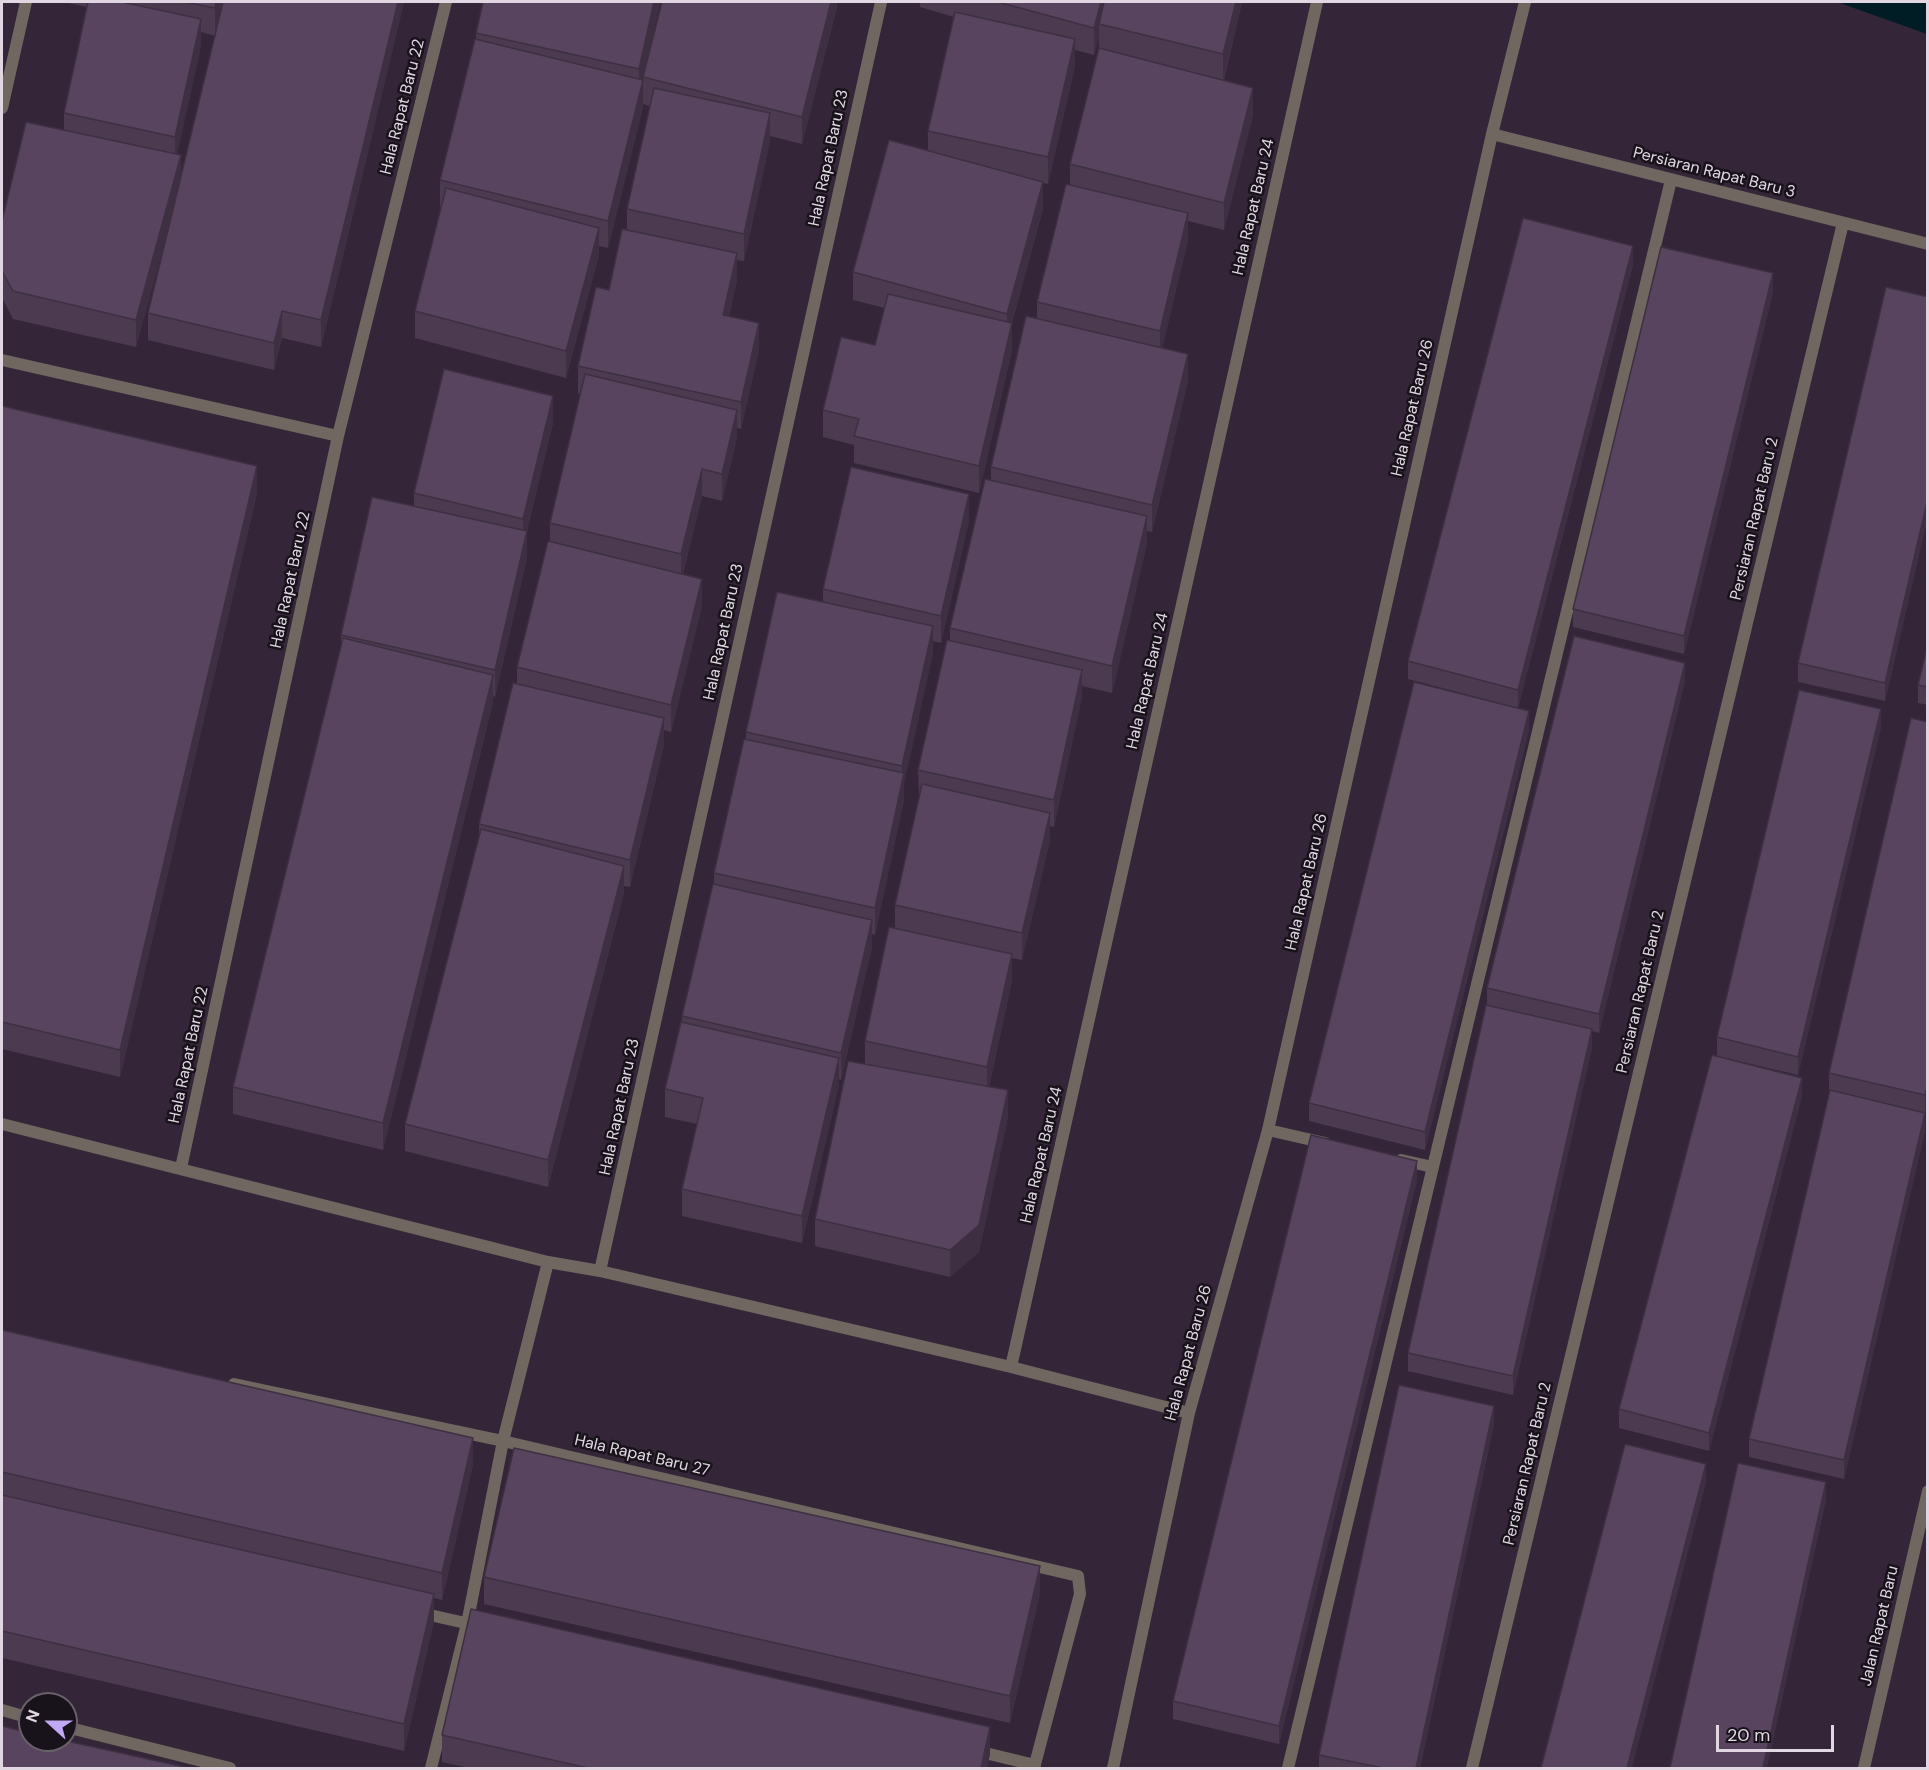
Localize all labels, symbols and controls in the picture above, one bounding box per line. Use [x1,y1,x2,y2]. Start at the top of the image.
street label: Hala Rapat Baru 22 [377,37,429,177]
street label: Hala Rapat Baru 23 [805,88,853,228]
street label: Hala Rapat Baru 24 [1229,137,1279,277]
street label: Persiaran Rapat Baru 3 [1631,144,1797,202]
street label: Hala Rapat Baru 26 [1388,338,1438,478]
street label: Persiaran Rapat Baru 2 [1727,436,1783,602]
street label: Hala Rapat Baru 22 [267,510,315,650]
street label: Hala Rapat Baru 23 [700,562,748,702]
street label: Hala Rapat Baru 24 [1123,611,1173,751]
street label: Hala Rapat Baru 26 [1282,812,1332,952]
street label: Persiaran Rapat Baru 2 [1613,909,1669,1075]
street label: Hala Rapat Baru 22 [165,985,213,1125]
street label: Hala Rapat Baru 23 [596,1037,644,1177]
street label: Hala Rapat Baru 24 [1017,1085,1067,1225]
street label: Hala Rapat Baru 26 [1162,1283,1216,1423]
street label: Persiaran Rapat Baru 2 [1500,1381,1556,1547]
street label: Hala Rapat Baru 27 [572,1431,712,1481]
street label: Jalan Rapat Baru [1857,1564,1903,1688]
north arrow [18,1692,78,1752]
text: N [21,1707,44,1725]
scale bar [1719,1713,1838,1751]
text: 20 m [1727,1723,1770,1747]

